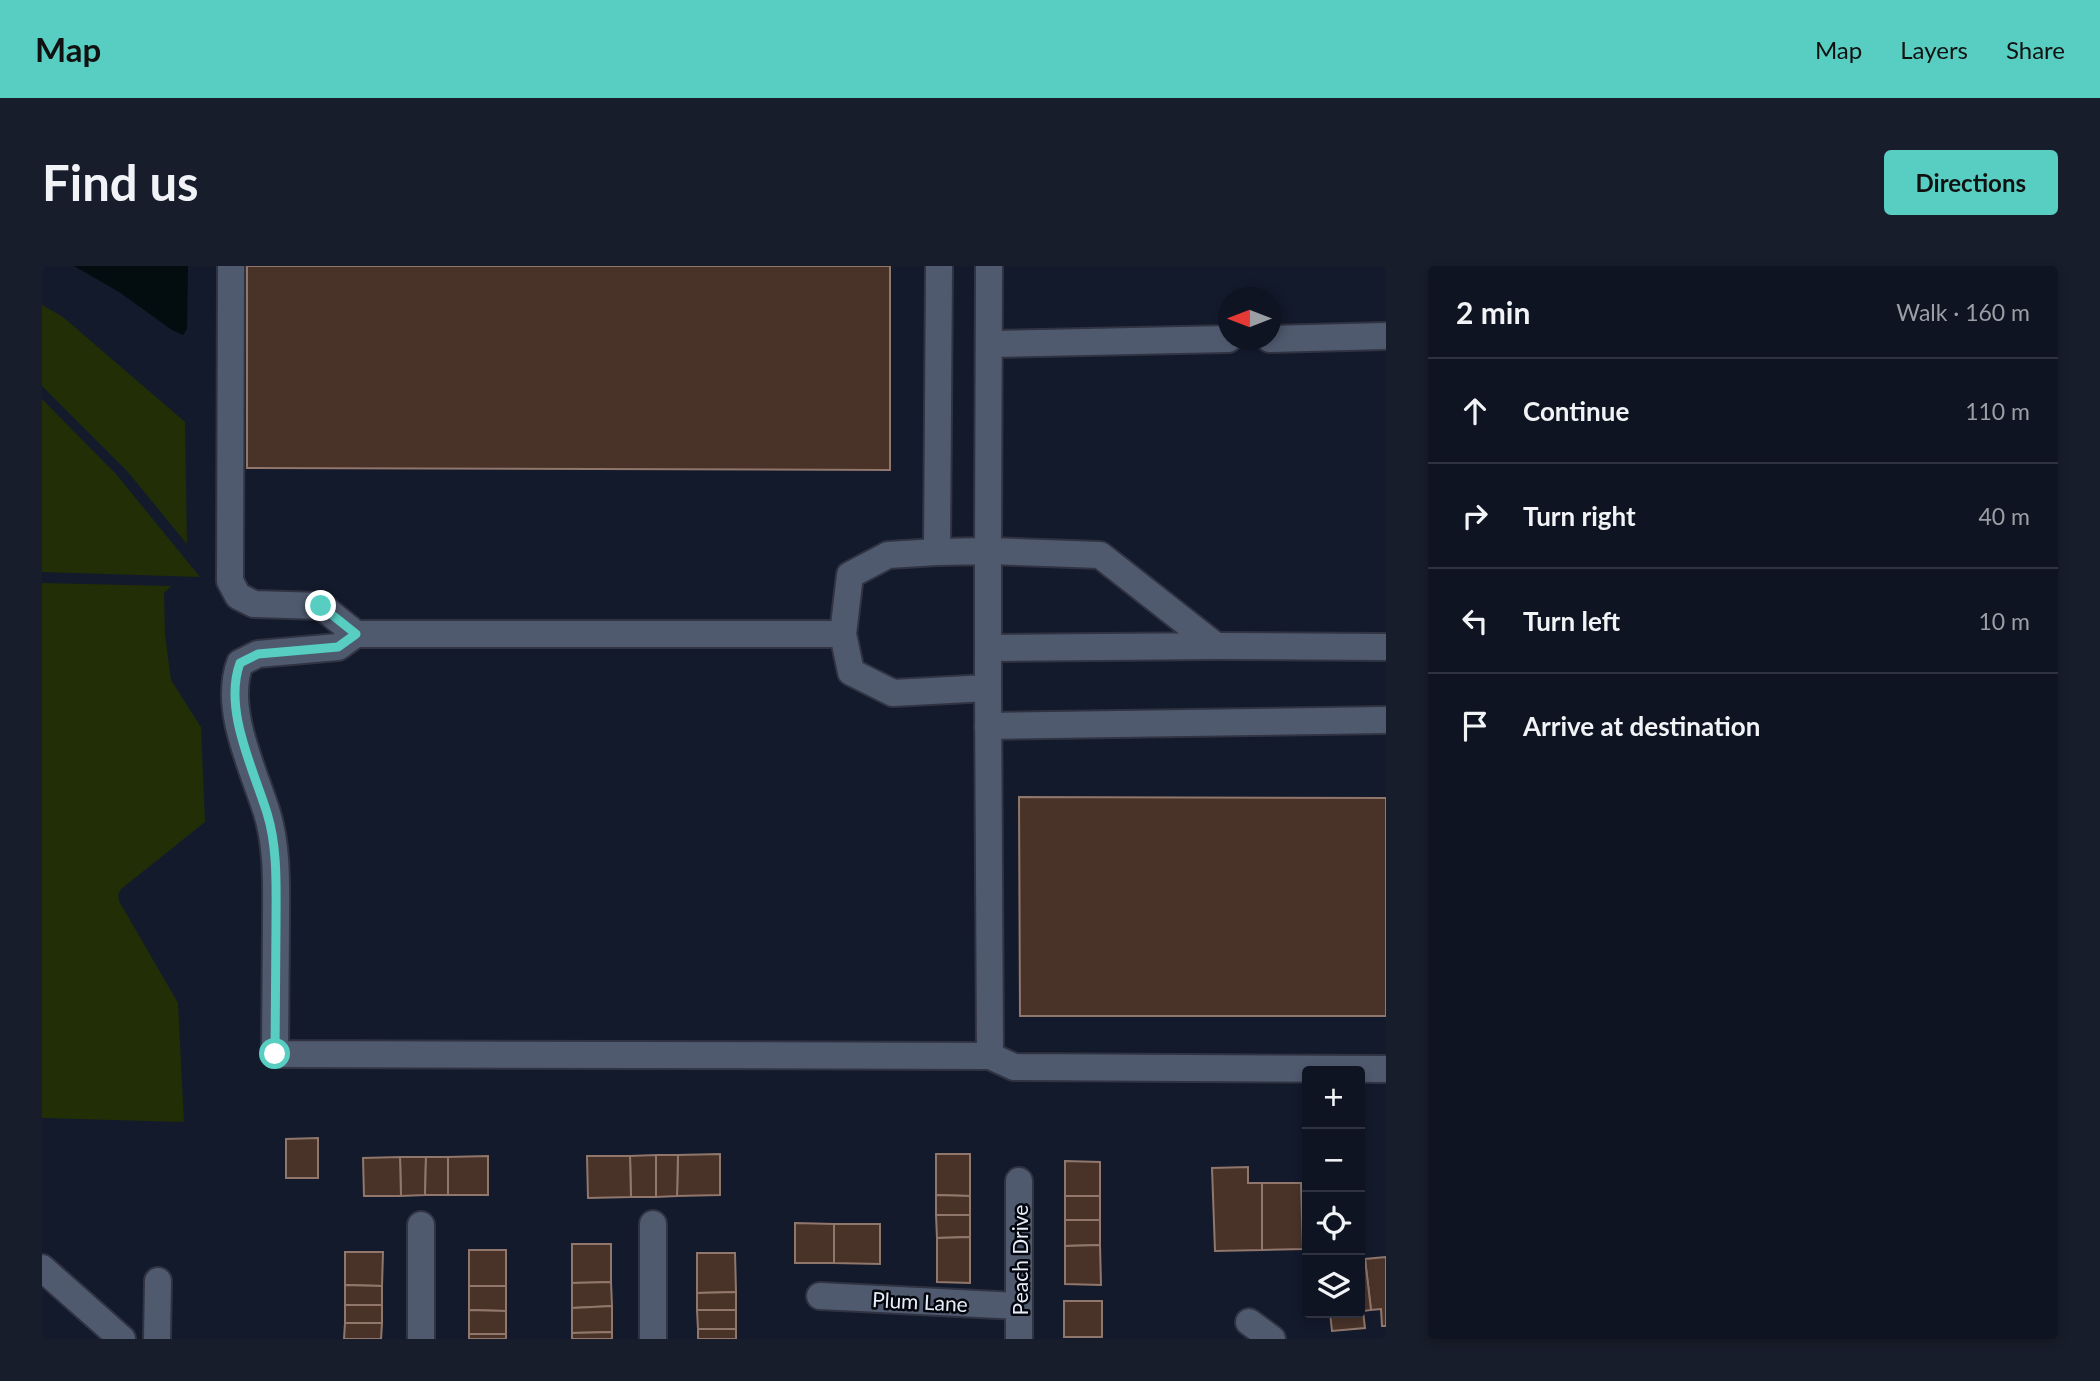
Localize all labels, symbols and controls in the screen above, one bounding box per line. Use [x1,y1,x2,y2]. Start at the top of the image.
text: Map [35,29,101,69]
text: Map [1815,35,1862,64]
text: Layers [1900,35,1968,64]
text: Share [2006,35,2065,64]
button: Directions [1884,150,2058,215]
text: Find us [42,153,199,211]
north arrow [1218,287,1281,350]
text: 2 min [1456,294,1530,330]
text: Walk · 160 m [1896,298,2030,326]
icon: ahead [1456,392,1494,430]
text: Continue [1523,395,1629,427]
text: 110 m [1965,397,2030,425]
icon: right [1456,497,1494,535]
text: Turn right [1523,500,1636,532]
text: 40 m [1979,502,2030,530]
route end [305,590,336,621]
icon: left [1456,602,1494,640]
text: Turn left [1523,605,1620,637]
text: 10 m [1979,607,2030,635]
icon: arrive [1456,707,1494,745]
text: Arrive at destination [1523,710,1760,742]
route start [259,1038,290,1069]
map controls [1302,1066,1365,1318]
button: + [1302,1066,1365,1129]
button: − [1302,1129,1365,1192]
button: locate [1302,1192,1365,1255]
street label: Peach Drive [1007,1205,1032,1315]
button: layers [1302,1255,1365,1318]
street label: Plum Lane [871,1286,969,1316]

